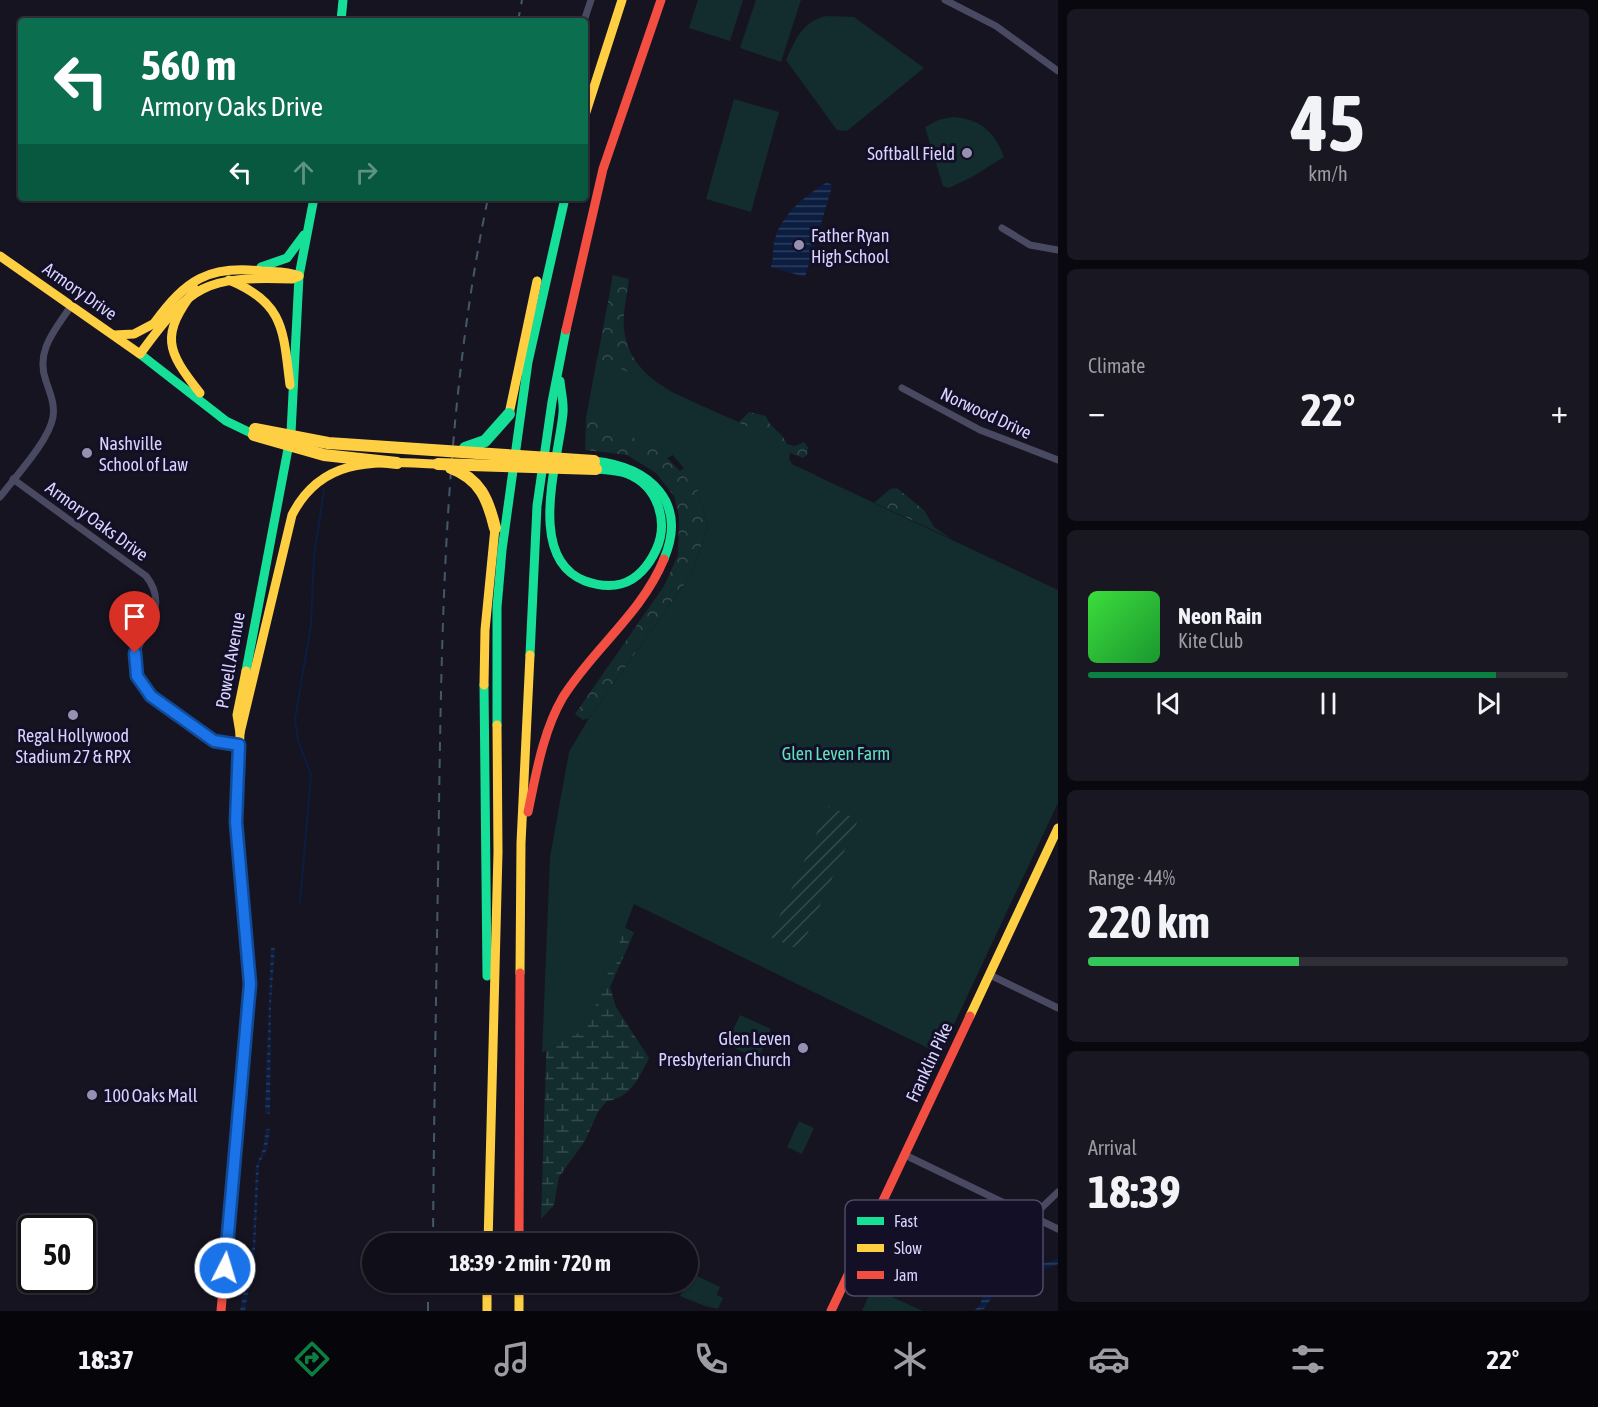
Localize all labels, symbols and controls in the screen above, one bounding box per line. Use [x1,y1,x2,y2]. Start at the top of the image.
text: 560 m [141,41,236,89]
icon: left [42,42,120,120]
text: 45 [1291,78,1365,168]
text: Armory Oaks Drive [141,91,323,122]
place label: Softball Field [867,143,955,164]
marker: Softball Field [960,146,974,160]
icon: left [224,156,257,189]
icon: ahead [287,156,320,189]
icon: right [350,156,383,189]
text: km/h [1308,162,1348,185]
place label: Father Ryan High School [811,225,889,267]
marker: Father Ryan High School [792,238,806,252]
street label: Armory Drive [39,258,121,324]
text: Climate [1088,354,1145,377]
street label: Norwood Drive [937,383,1035,443]
text: 22° [1301,384,1355,436]
text: − [1088,392,1105,430]
text: + [1551,392,1568,430]
place label: Nashville School of Law [99,433,188,475]
marker: Nashville School of Law [80,446,94,460]
street label: Armory Oaks Drive [42,477,152,565]
pin [109,591,160,653]
icon: arrive [118,600,151,633]
text: Neon Rain [1178,603,1262,629]
street label: Powell Avenue [211,610,249,710]
text: Kite Club [1178,629,1243,652]
icon: previous [1152,687,1185,720]
icon: pause [1312,687,1345,720]
icon: next [1472,687,1505,720]
marker: Regal Hollywood Stadium 27 & RPX [66,708,80,722]
place label: Regal Hollywood Stadium 27 & RPX [15,725,131,767]
park label: Glen Leven Farm [782,743,890,764]
text: Range · 44% [1088,866,1175,889]
text: 220 km [1088,896,1210,948]
street label: Franklin Pike [901,1019,957,1105]
place label: Glen Leven Presbyterian Church [658,1028,791,1070]
marker: Glen Leven Presbyterian Church [796,1041,810,1055]
place label: 100 Oaks Mall [104,1085,198,1106]
marker: 100 Oaks Mall [85,1088,99,1102]
text: Arrival [1088,1136,1137,1159]
text: 18:39 [1088,1166,1181,1218]
legend [845,1200,1043,1296]
text: Fast [894,1212,918,1230]
speed limit sign: 50 [18,1215,96,1293]
position arrow [193,1236,257,1300]
text: Slow [894,1239,922,1257]
text: 18:39 · 2 min · 720 m [449,1250,611,1276]
text: Jam [894,1266,918,1284]
icon: directions [291,1338,333,1380]
icon: music [491,1338,533,1380]
icon: phone [690,1338,732,1380]
icon: climate [889,1338,931,1380]
icon: car [1088,1338,1130,1380]
icon: filters [1287,1338,1329,1380]
text: 18:37 [79,1344,134,1375]
text: 22° [1486,1344,1519,1375]

